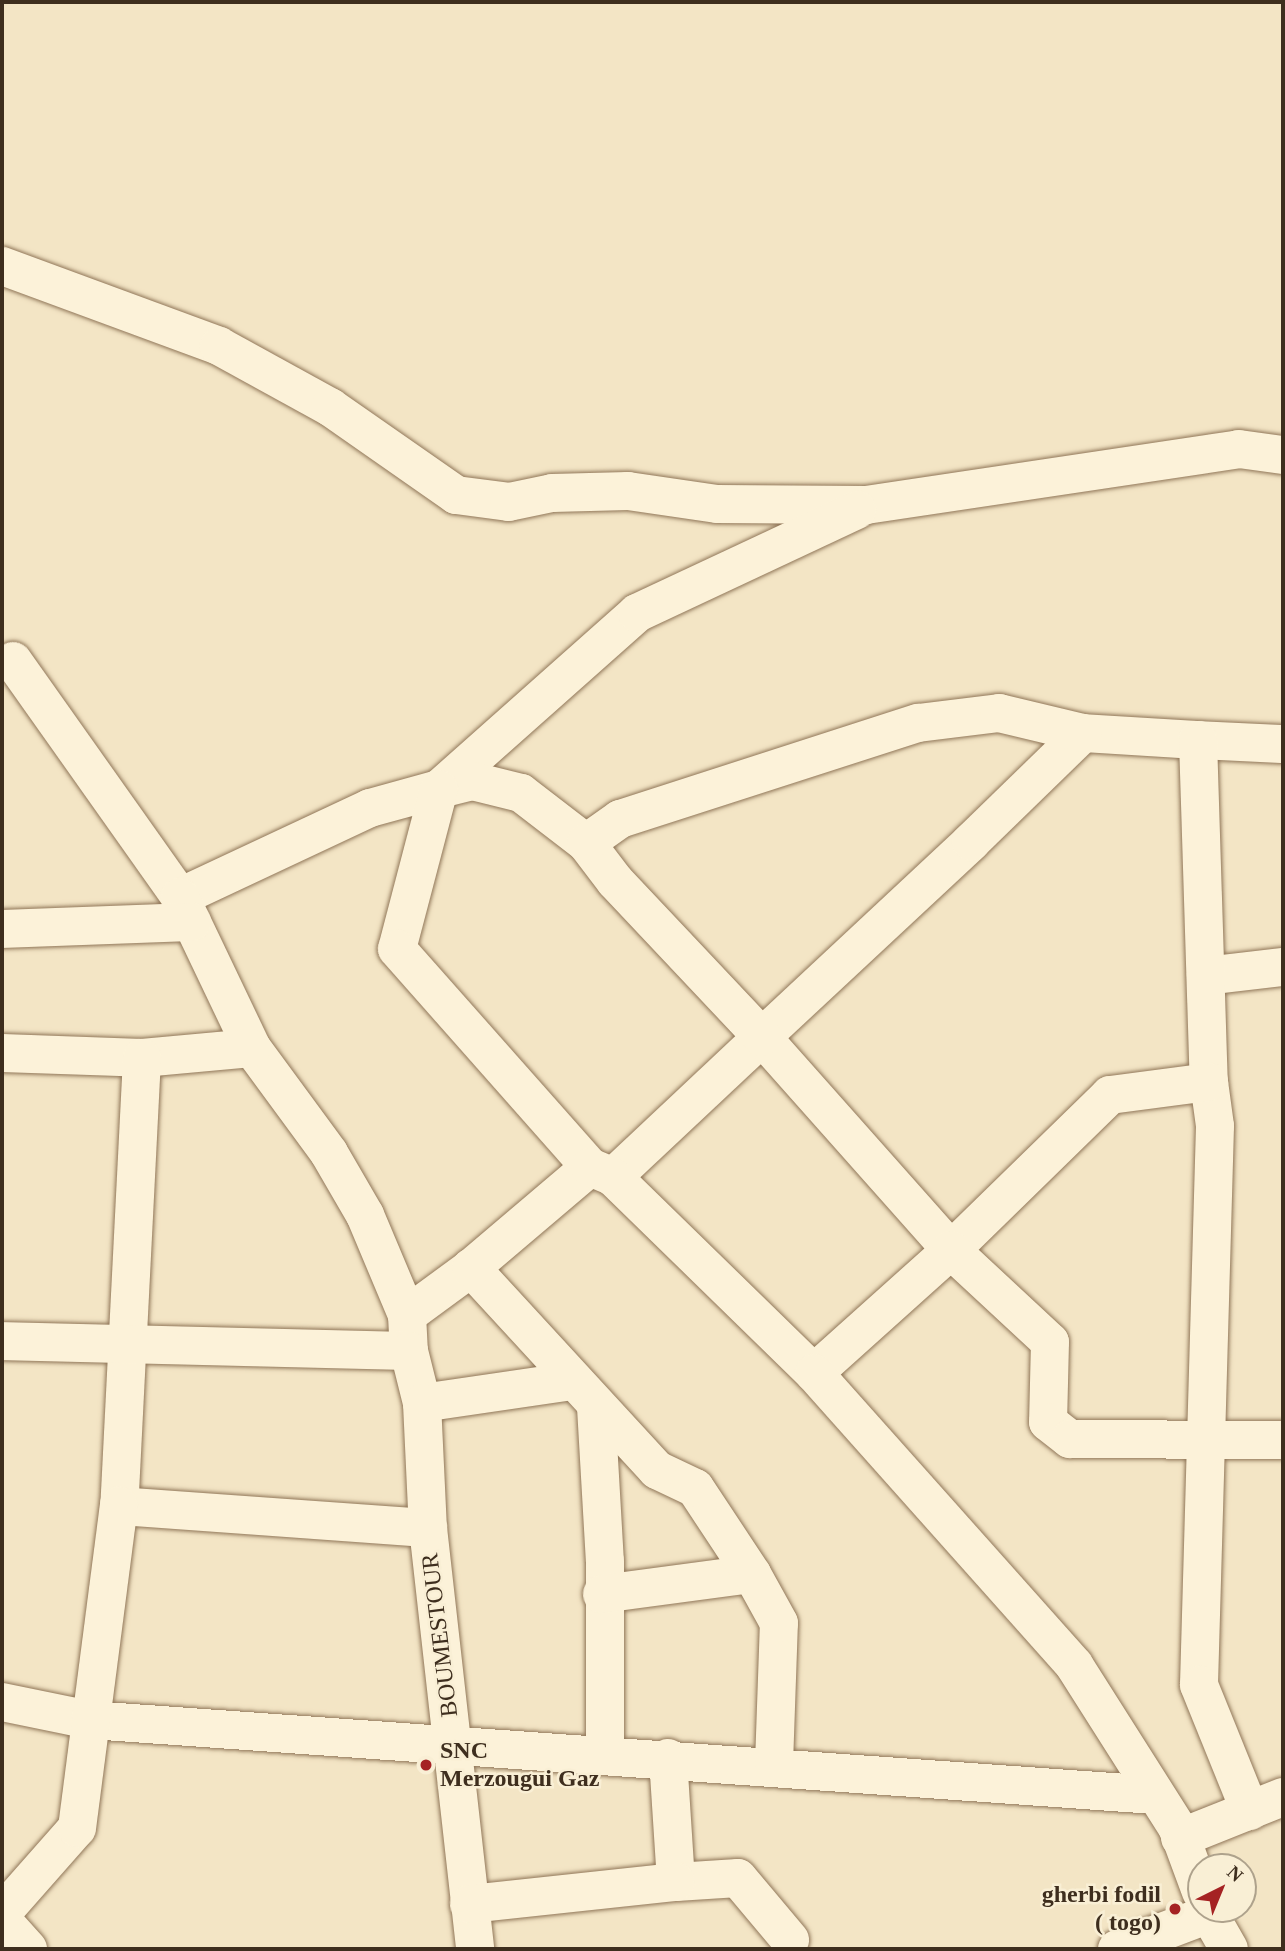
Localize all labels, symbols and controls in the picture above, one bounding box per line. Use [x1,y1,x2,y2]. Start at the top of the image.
street label: BOUMESTOUR [416,1551,464,1719]
place label: SNC Merzougui Gaz [440,1737,599,1793]
marker: SNC Merzougui Gaz [418,1757,434,1773]
north arrow [1187,1853,1257,1923]
text: N [1223,1861,1247,1886]
place label: gherbi fodil ( togo) [1042,1881,1161,1937]
marker: gherbi fodil ( togo) [1167,1901,1183,1917]

